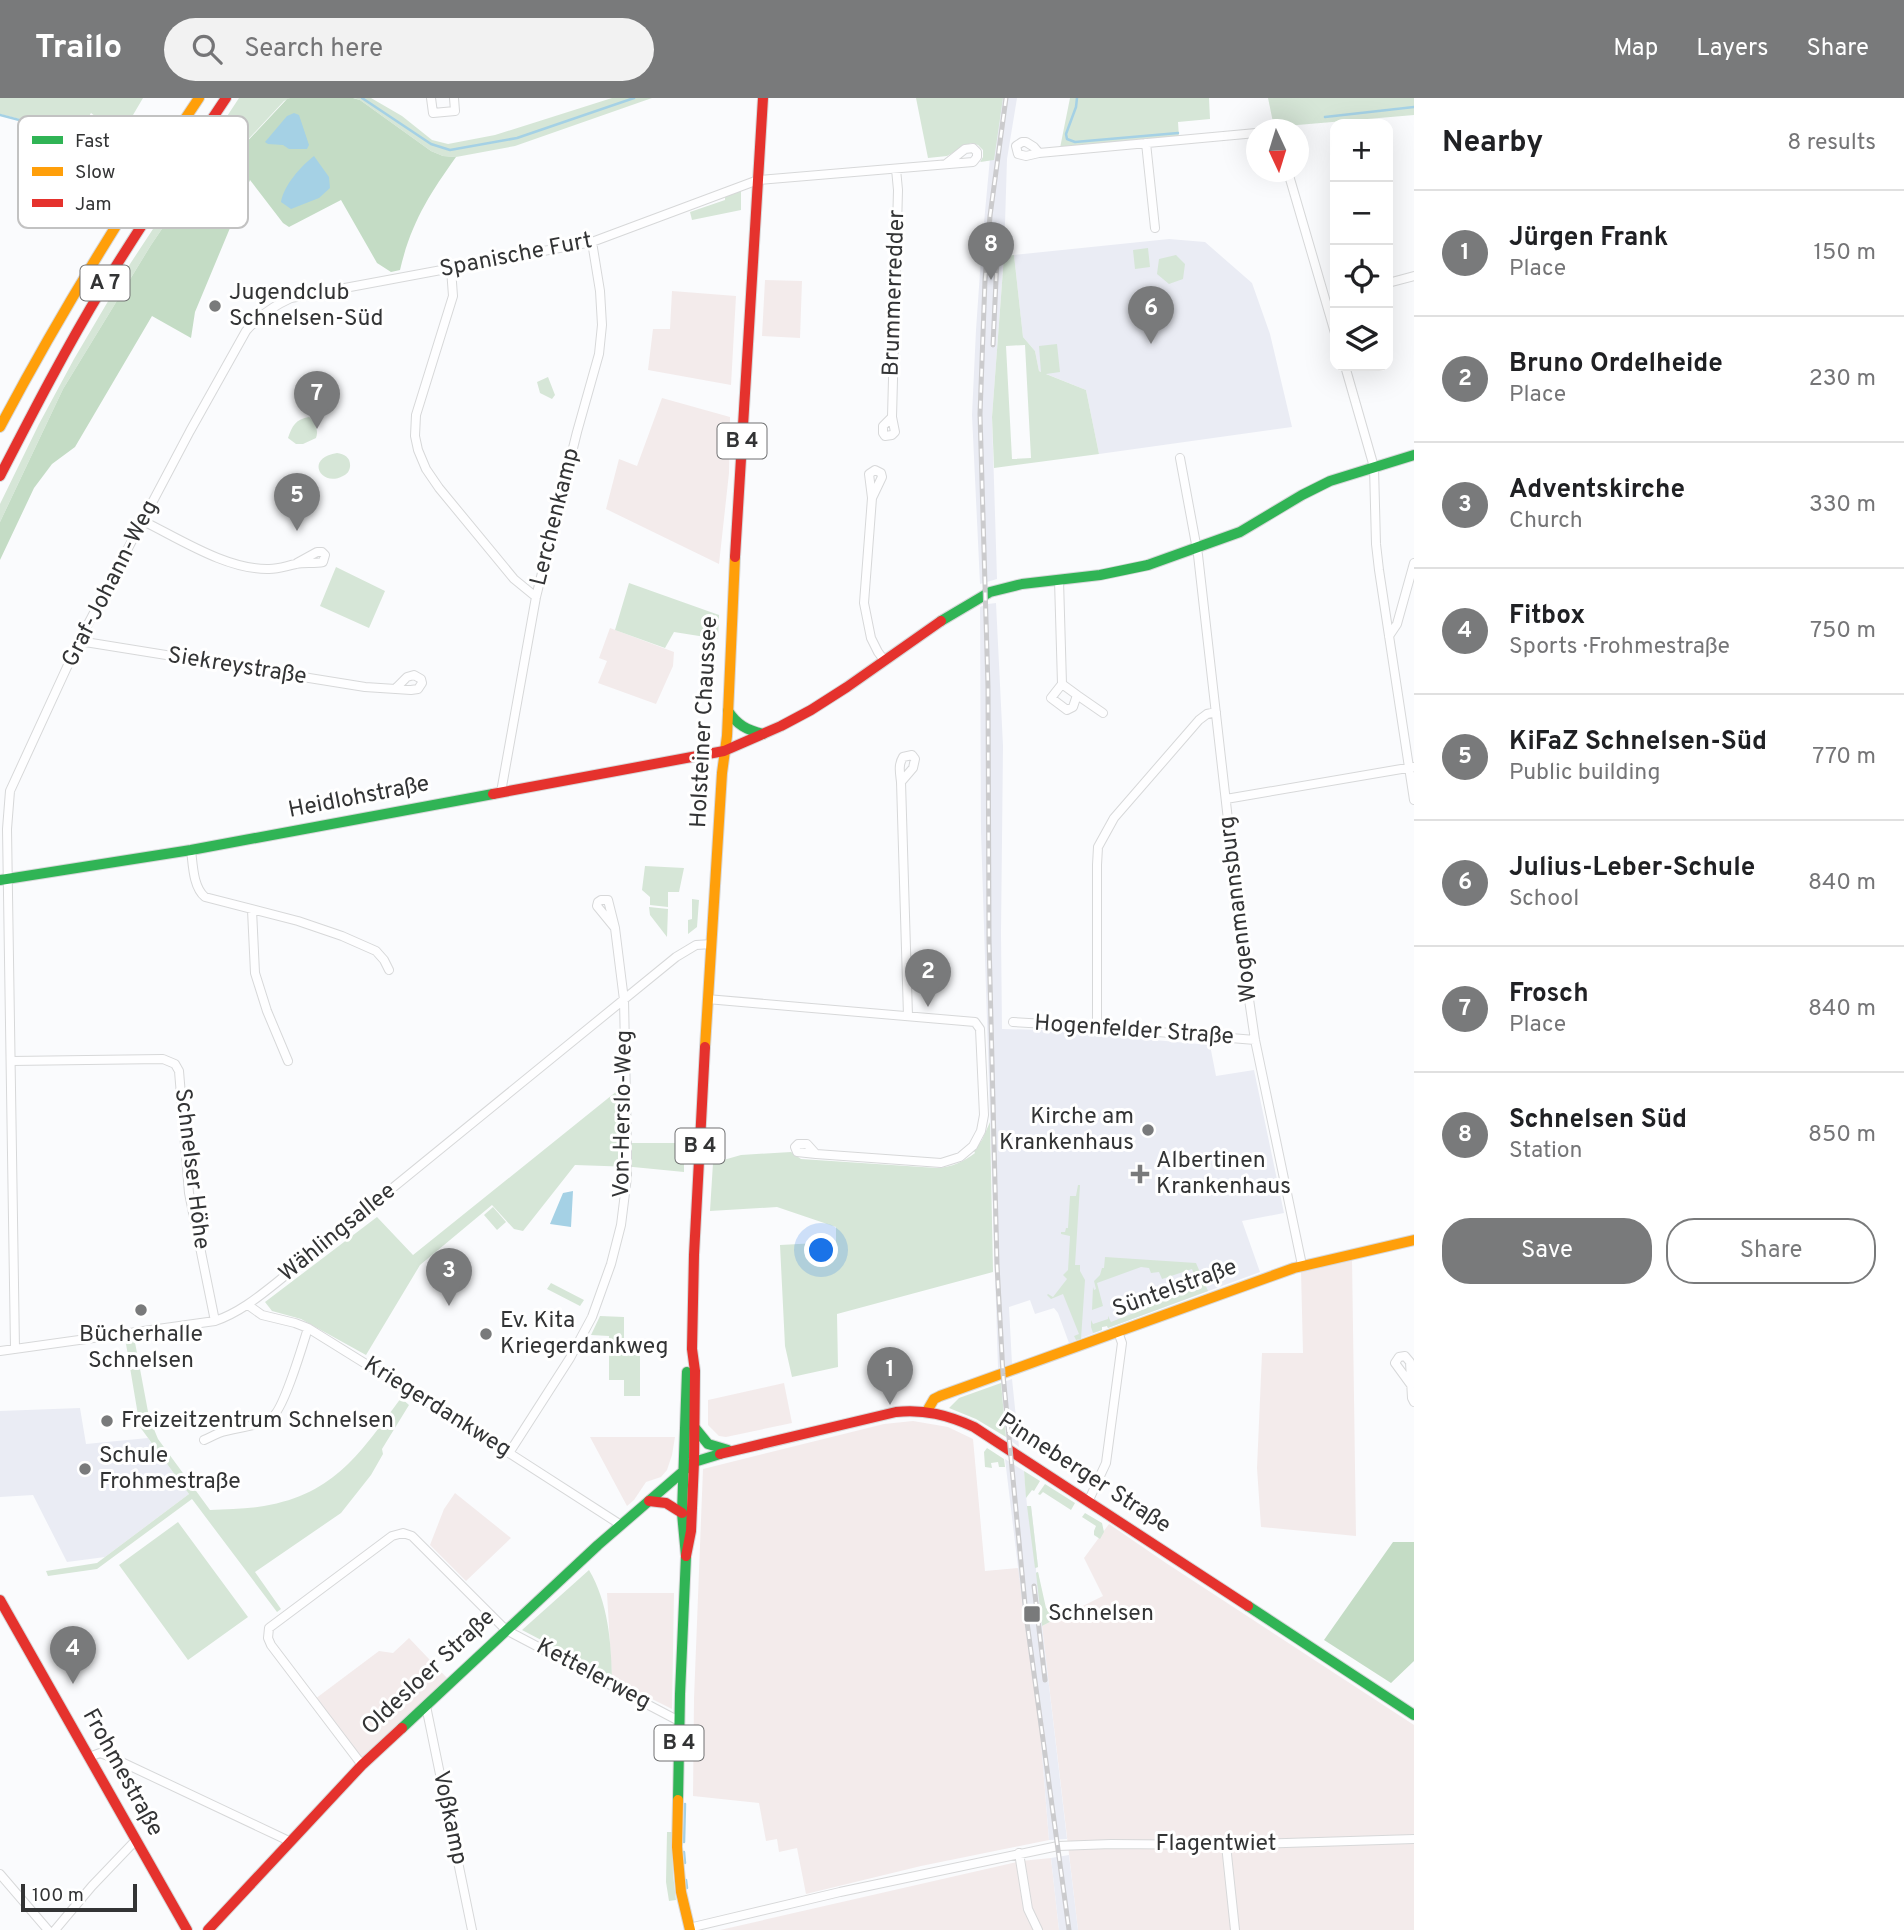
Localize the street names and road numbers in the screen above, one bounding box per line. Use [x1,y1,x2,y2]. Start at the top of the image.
street label: Brummerredder [878,209,912,377]
street label: Spanische Furt [437,227,595,285]
road number: A 7 [80,266,130,300]
road number: B 4 [718,424,766,458]
street label: Lerchenkamp [525,445,587,589]
street label: Graf-Johann-Weg [56,496,166,672]
street label: Holsteiner Chaussee [685,615,725,829]
street label: Siekreystraße [165,642,309,692]
street label: Heidlohstraße [286,770,432,826]
street label: Wogenmannsburg [1213,814,1265,1004]
street label: Hogenfelder Straße [1033,1010,1235,1052]
street label: Von-Herslo-Weg [608,1030,640,1198]
street label: Schnelser Höhe [167,1087,215,1251]
road number: B 4 [676,1128,724,1164]
street label: Wählingsallee [274,1177,402,1289]
street label: Süntelstraße [1109,1253,1241,1325]
street label: Kriegerdankweg [358,1351,516,1465]
street label: Pinneberger Straße [992,1407,1176,1541]
street label: Oldesloer Straße [356,1604,502,1742]
street label: Kettelerweg [531,1633,655,1717]
street label: Frohmestraße [75,1704,169,1842]
road number: B 4 [654,1726,704,1760]
street label: Voßkamp [425,1768,473,1868]
street label: Flagentwiet [1156,1830,1276,1859]

